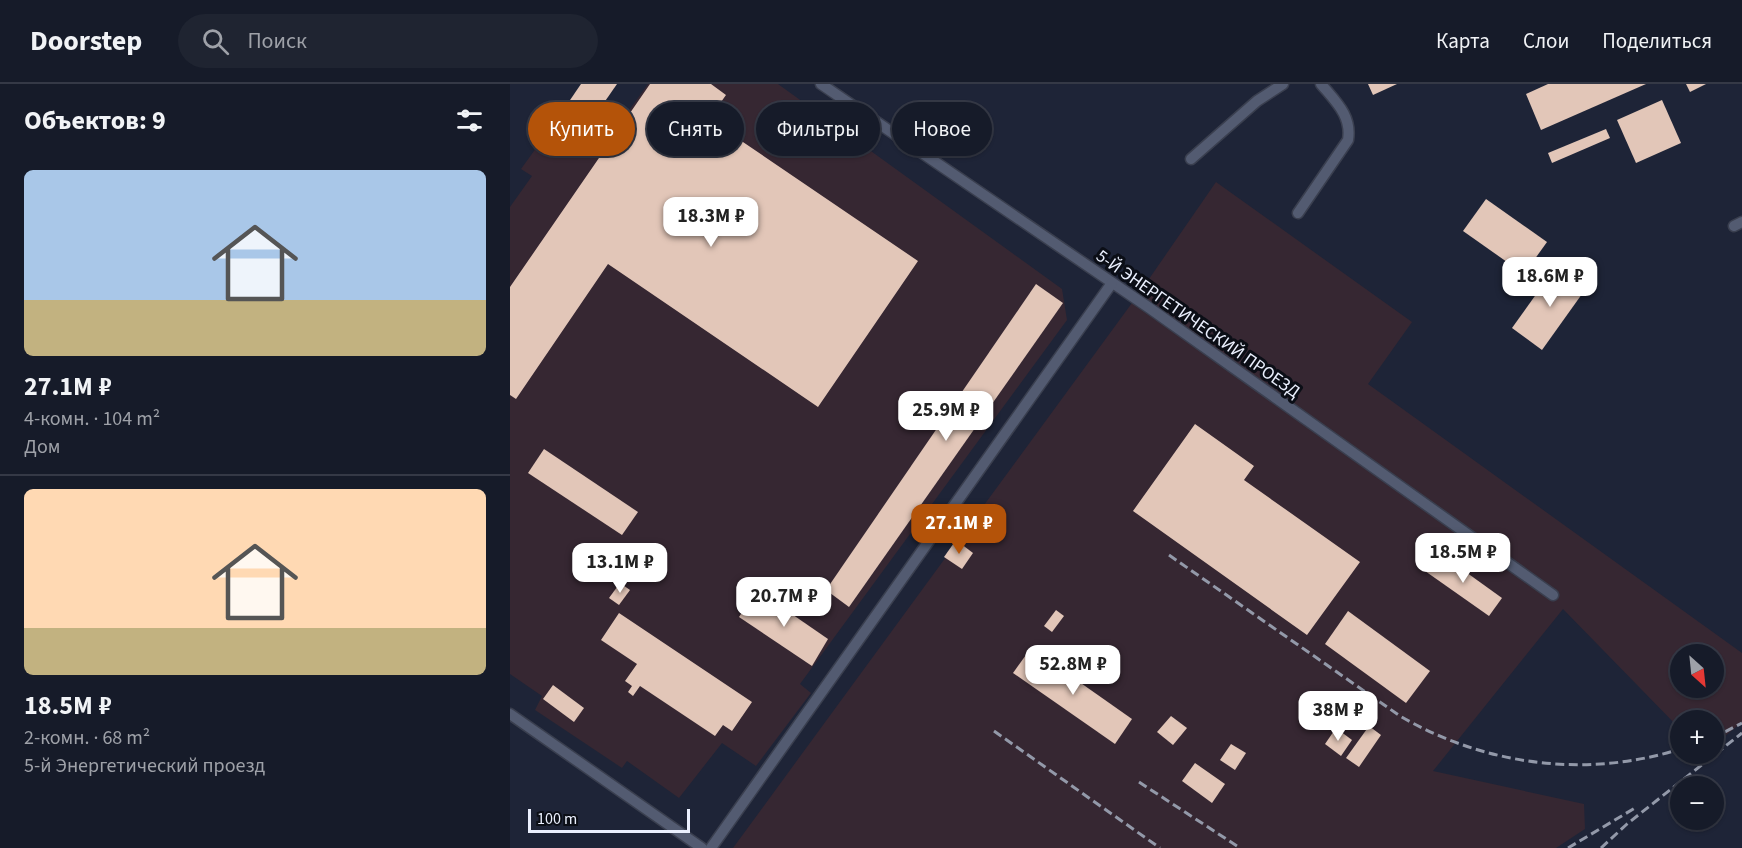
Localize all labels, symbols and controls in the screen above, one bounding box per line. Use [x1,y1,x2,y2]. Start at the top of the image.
search box [178,14,598,68]
text: Doorstep [30,21,142,61]
icon: search [199,25,232,58]
text: Поиск [247,25,307,57]
text: Карта [1436,26,1490,56]
text: Слои [1523,26,1569,56]
text: Поделиться [1602,26,1712,56]
text: Объектов: 9 [24,102,166,139]
chip: Купить [528,102,635,156]
chip: Снять [647,102,744,156]
chip: Фильтры [756,102,880,156]
chip: Новое [892,102,992,156]
icon: filters [453,104,486,137]
pin: 18.3M ₽ [656,197,766,248]
text: 18.3M ₽ [677,202,745,230]
icon: home [201,209,309,317]
street label: 5-Й ЭНЕРГЕТИЧЕСКИЙ ПРОЕЗД [1091,244,1305,404]
pin: 18.6M ₽ [1495,257,1605,308]
text: 18.6M ₽ [1516,262,1584,290]
text: 27.1M ₽ [24,368,112,405]
pin: 25.9M ₽ [891,391,1001,442]
text: 25.9M ₽ [912,396,980,424]
text: 4-комн. · 104 m² [24,405,160,433]
text: Дом [24,433,60,461]
pin: 27.1M ₽ [904,504,1014,555]
text: 27.1M ₽ [925,509,993,537]
icon: home [201,528,309,636]
pin: 18.5M ₽ [1408,533,1518,584]
text: 18.5M ₽ [1429,538,1497,566]
pin: 13.1M ₽ [565,543,675,594]
text: 13.1M ₽ [586,548,654,576]
pin: 20.7M ₽ [729,577,839,628]
text: 20.7M ₽ [750,582,818,610]
north arrow [1670,644,1724,698]
map controls [1670,644,1724,830]
pin: 52.8M ₽ [1018,645,1128,696]
text: 52.8M ₽ [1039,650,1107,678]
text: 18.5M ₽ [24,687,112,724]
pin: 38M ₽ [1296,691,1380,742]
text: 38M ₽ [1313,696,1363,724]
button: + [1670,710,1724,764]
text: 2-комн. · 68 m² [24,724,150,752]
text: 5-й Энергетический проезд [24,752,265,780]
button: − [1670,776,1724,830]
scale bar [528,806,690,834]
text: 100 m [537,808,577,830]

